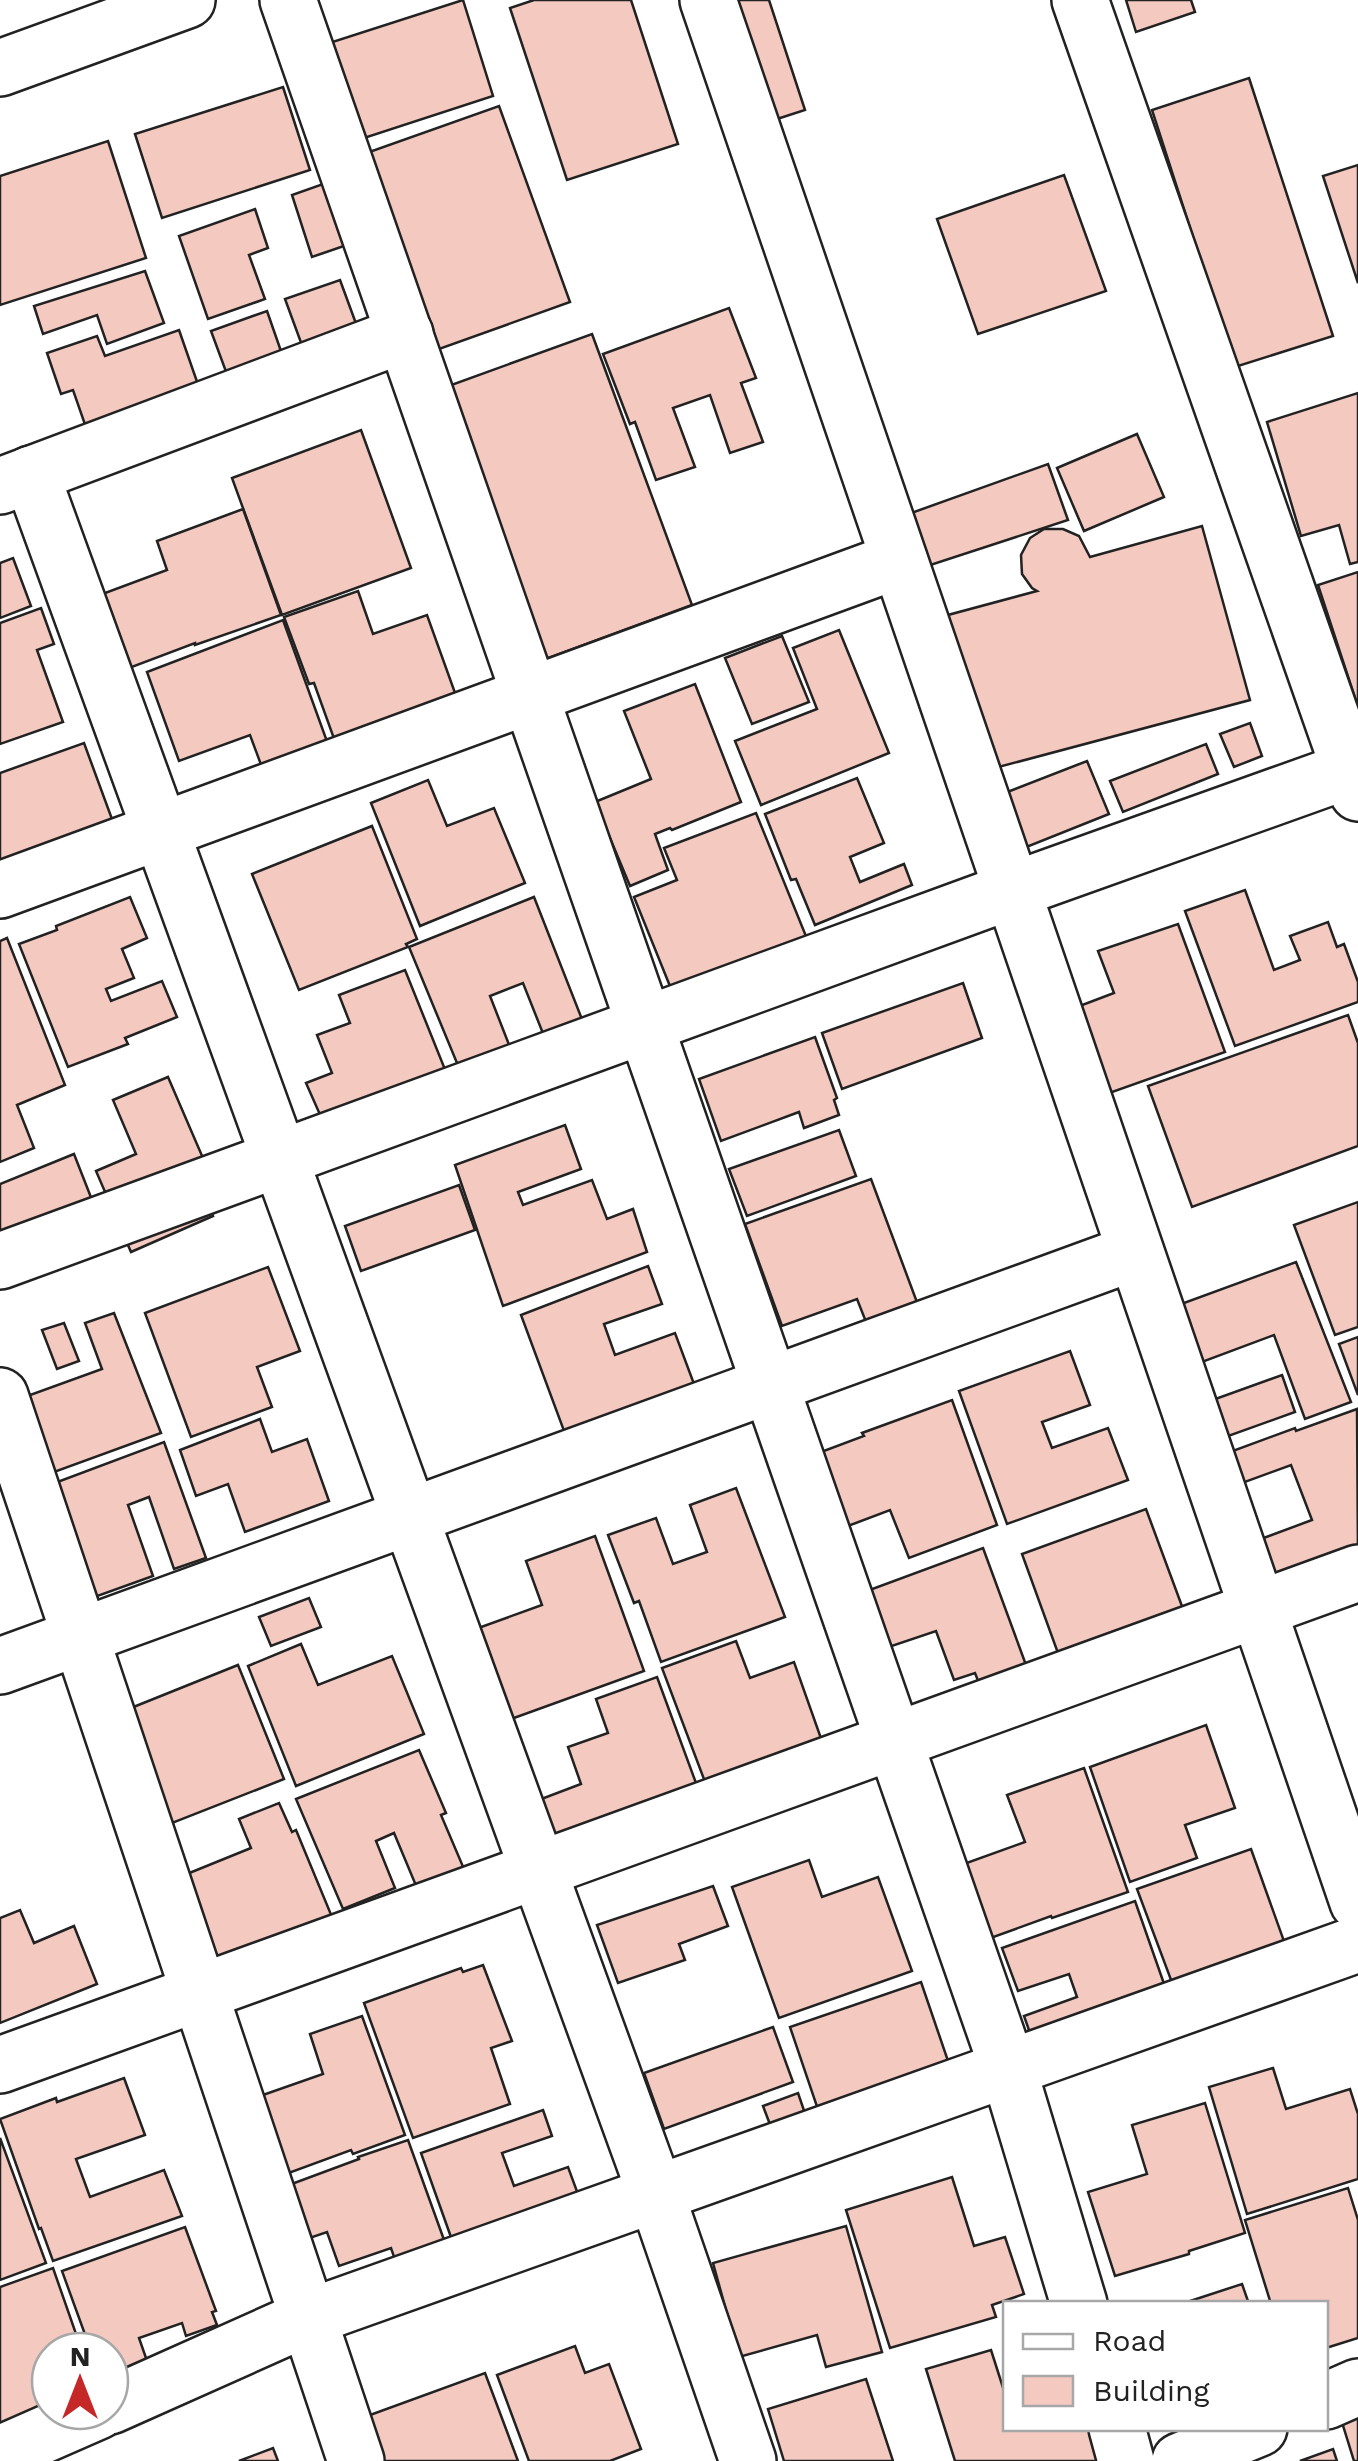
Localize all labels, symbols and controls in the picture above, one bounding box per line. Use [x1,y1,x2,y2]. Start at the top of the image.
legend [1003,2301,1328,2431]
text: Road [1093,2323,1166,2358]
north arrow [30,2331,130,2431]
text: N [70,2340,90,2373]
text: Building [1093,2373,1210,2408]

